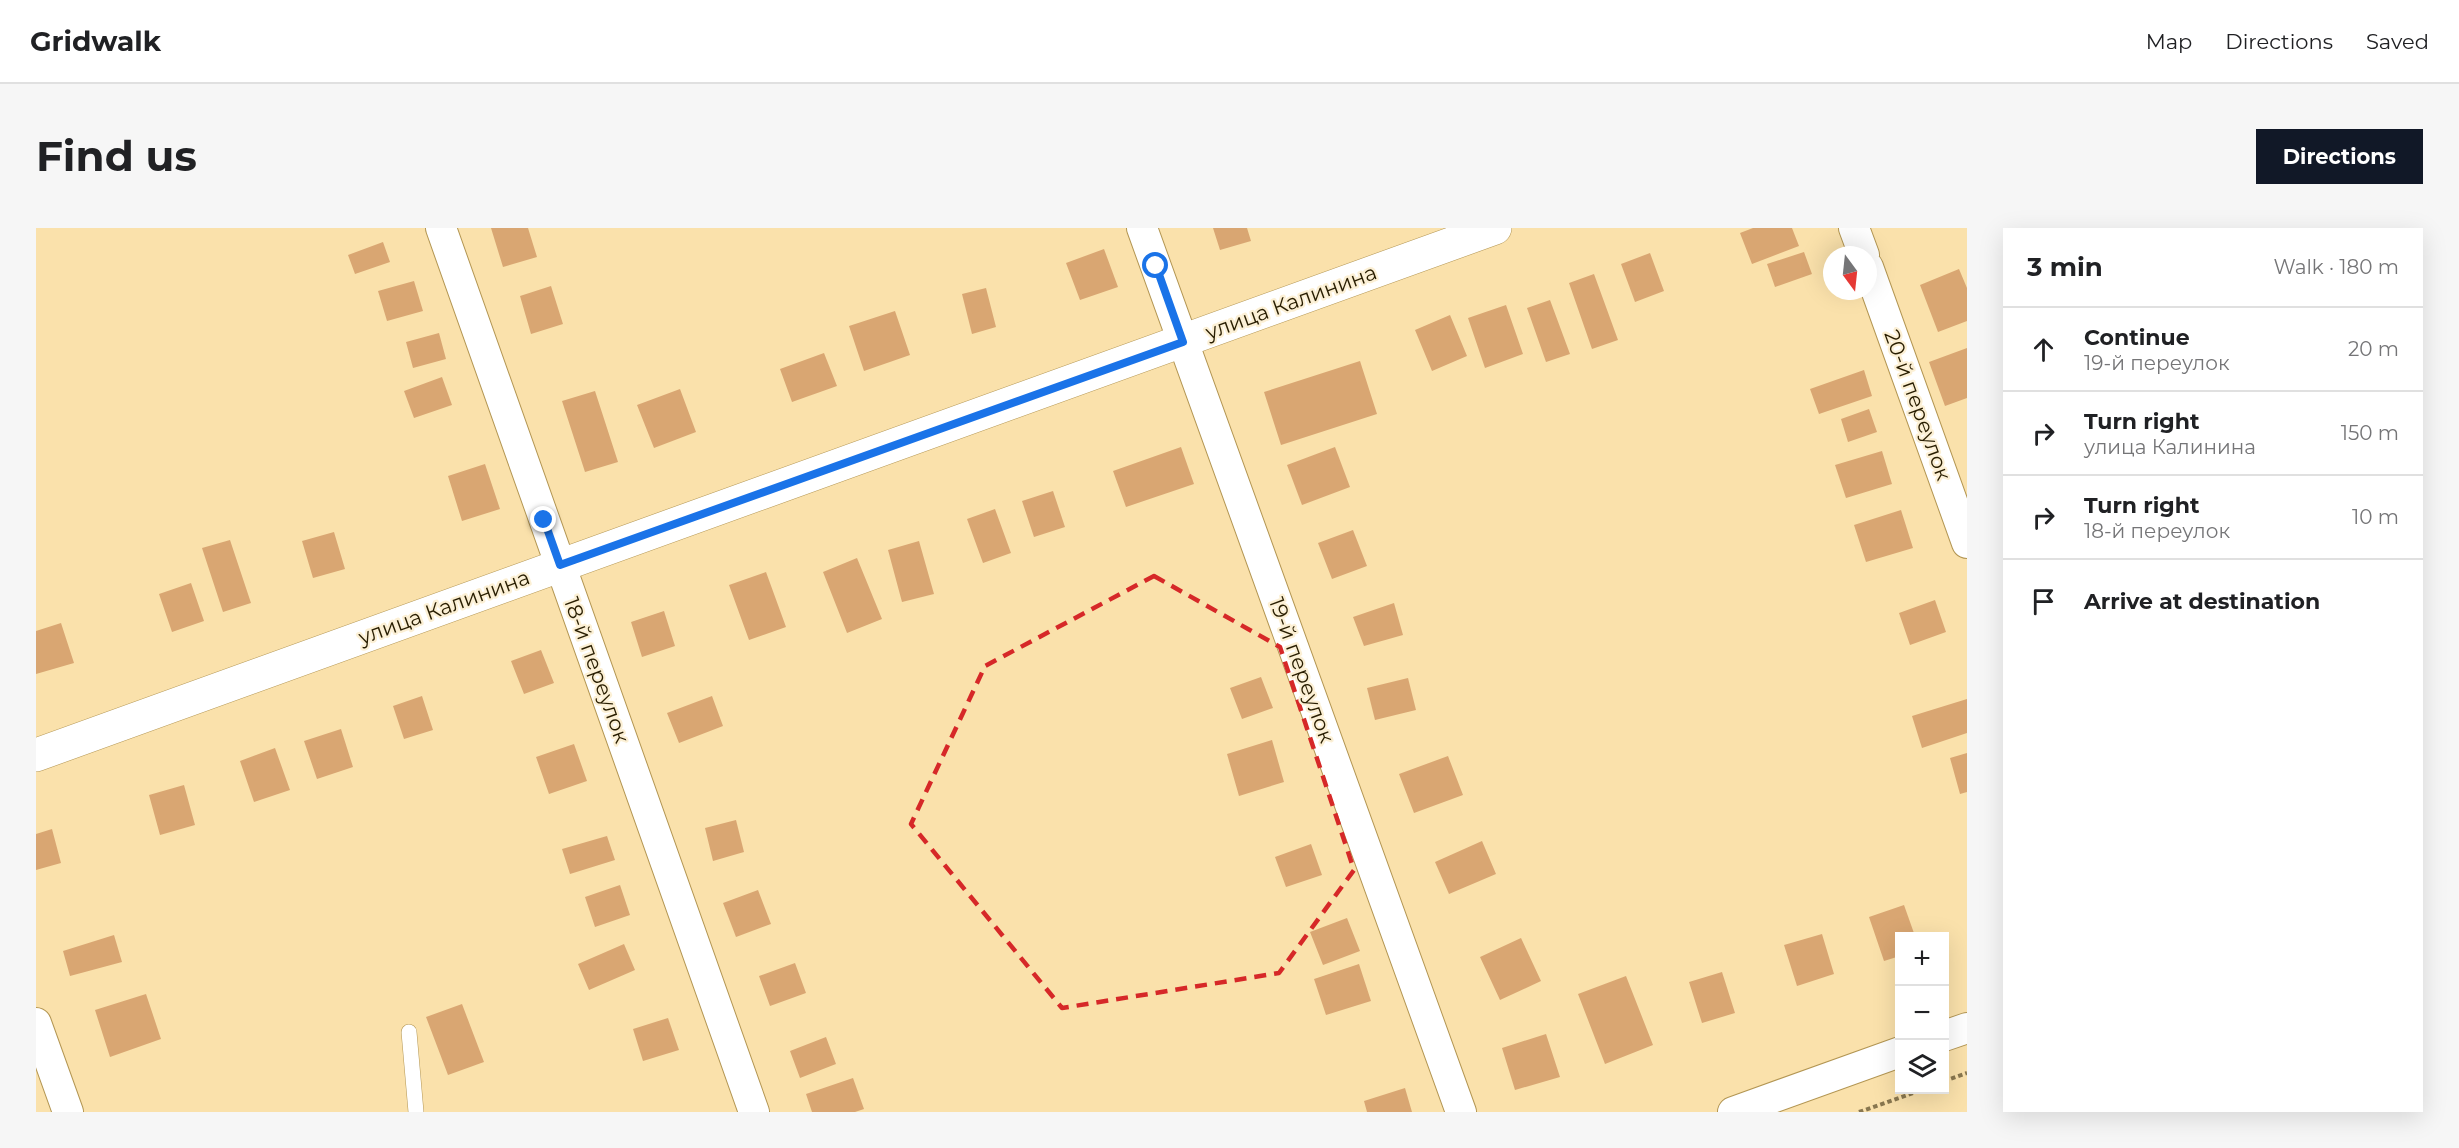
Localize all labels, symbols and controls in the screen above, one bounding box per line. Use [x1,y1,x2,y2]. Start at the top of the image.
text: Gridwalk [30,24,161,58]
text: Map [2146,29,2192,54]
text: Directions [2225,29,2333,54]
text: Saved [2366,29,2429,54]
button: Directions [2256,129,2423,184]
text: Find us [36,130,197,182]
north arrow [1823,246,1877,300]
text: 3 min [2027,251,2103,283]
route start [1142,252,1168,278]
text: Walk · 180 m [2274,255,2399,279]
street label: улица Калинина [1201,259,1380,345]
text: Continue [2084,324,2190,351]
street label: 20-й переулок [1879,326,1957,484]
icon: ahead [2027,333,2060,366]
text: 20 m [2348,337,2399,361]
text: 19-й переулок [2084,351,2230,375]
text: Turn right [2084,408,2199,435]
icon: right [2027,417,2060,450]
text: 150 m [2341,421,2399,445]
text: улица Калинина [2084,435,2256,459]
text: Turn right [2084,492,2199,519]
icon: right [2027,501,2060,534]
text: 10 m [2352,505,2399,529]
route end [530,506,556,532]
text: 18-й переулок [2084,519,2230,543]
street label: улица Калинина [354,564,533,650]
icon: arrive [2027,585,2060,618]
text: Arrive at destination [2084,588,2320,615]
street label: 18-й переулок [559,594,635,746]
street label: 19-й переулок [1264,594,1340,746]
map controls [1895,932,1949,1094]
button: + [1895,932,1949,986]
button: − [1895,986,1949,1040]
button: layers [1895,1040,1949,1094]

